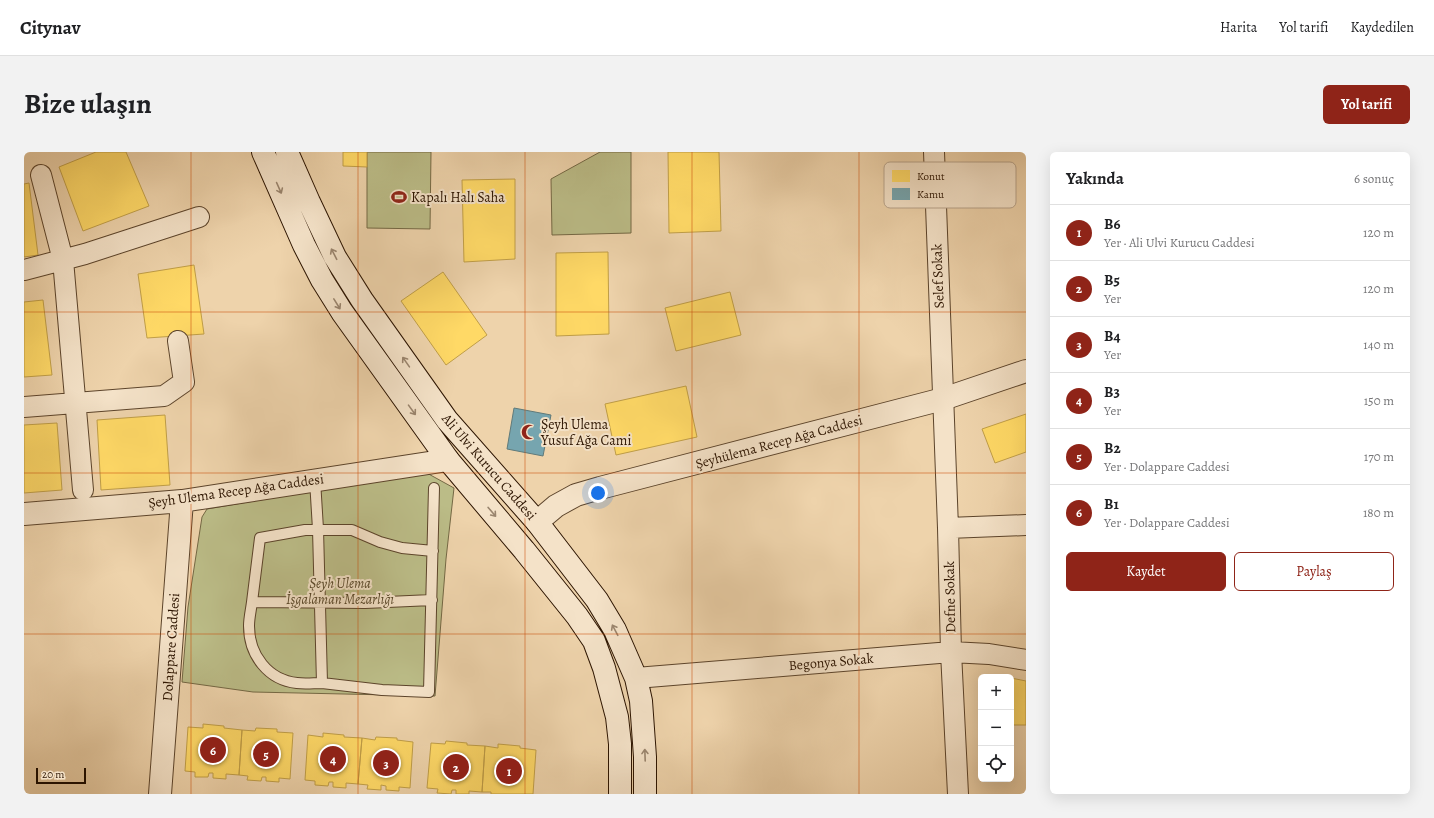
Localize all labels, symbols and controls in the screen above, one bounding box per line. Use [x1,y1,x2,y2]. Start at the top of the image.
text: Citynav [20,15,81,41]
text: Harita [1220,18,1257,37]
text: Yol tarifi [1279,18,1328,37]
text: Kaydedilen [1350,18,1414,37]
text: Bize ulaşın [24,85,152,123]
button: Yol tarifi [1323,85,1410,124]
legend [884,162,1016,208]
text: Yakında [1066,167,1124,190]
text: Konut [917,169,945,184]
text: 6 sonuç [1354,170,1394,187]
one-way arrow [276,181,283,193]
text: Kamu [917,187,944,202]
sports icon: Kapalı Halı Saha [390,188,408,206]
place label: Kapalı Halı Saha [411,188,505,207]
text: B6 [1104,214,1120,234]
text: 1 [1077,224,1081,241]
text: 120 m [1363,224,1394,241]
text: Yer · Ali Ulvi Kurucu Caddesi [1104,234,1255,251]
street label: Selef Sokak [927,243,949,309]
one-way arrow [330,248,337,260]
text: B5 [1104,270,1120,290]
text: 2 [1076,280,1082,297]
text: 120 m [1363,280,1394,297]
text: Yer [1104,290,1121,307]
one-way arrow [333,298,341,309]
text: B4 [1104,326,1120,346]
text: 3 [1076,336,1082,353]
text: 140 m [1363,336,1394,353]
text: Yer [1104,346,1121,363]
one-way arrow [402,357,410,368]
text: B3 [1104,382,1120,402]
text: 4 [1076,392,1082,409]
text: 150 m [1364,392,1394,409]
text: Yer [1104,402,1121,419]
one-way arrow [408,404,416,415]
street label: Ali Ulvi Kurucu Caddesi [437,409,541,524]
street label: Şeyhülema Recep Ağa Caddesi [693,411,865,473]
place label: Şeyh Ulema Yusuf Ağa Cami [540,415,632,450]
mosque icon: Şeyh Ulema Yusuf Ağa Cami [520,423,538,441]
text: B2 [1104,438,1121,458]
text: 5 [1076,448,1082,465]
text: 170 m [1364,448,1394,465]
text: Yer · Dolappare Caddesi [1104,458,1230,475]
street label: Şeyh Ulema Recep Ağa Caddesi [147,469,325,513]
your location [588,483,608,503]
text: B1 [1104,494,1119,514]
text: 6 [1076,504,1082,521]
text: 180 m [1363,504,1394,521]
one-way arrow [488,507,497,517]
text: Yer · Dolappare Caddesi [1104,514,1230,531]
button: Kaydet [1066,552,1226,591]
button: Paylaş [1234,552,1394,591]
street label: Defne Sokak [940,561,960,633]
park label: Şeyh Ulema İşgalaman Mezarlığı [286,574,394,609]
street label: Dolappare Caddesi [158,592,184,702]
one-way arrow [610,624,618,636]
street label: Begonya Sokak [788,649,874,675]
map controls [978,674,1014,782]
button: + [978,674,1014,710]
button: − [978,710,1014,746]
pin: 6 [200,735,226,765]
pin: 5 [253,739,279,769]
pin: 4 [320,744,346,774]
button: locate [978,746,1014,782]
pin: 3 [373,748,399,778]
one-way arrow [641,749,649,762]
pin: 2 [443,752,469,782]
pin: 1 [496,756,522,786]
scale bar [36,766,86,785]
text: 20 m [42,767,64,782]

